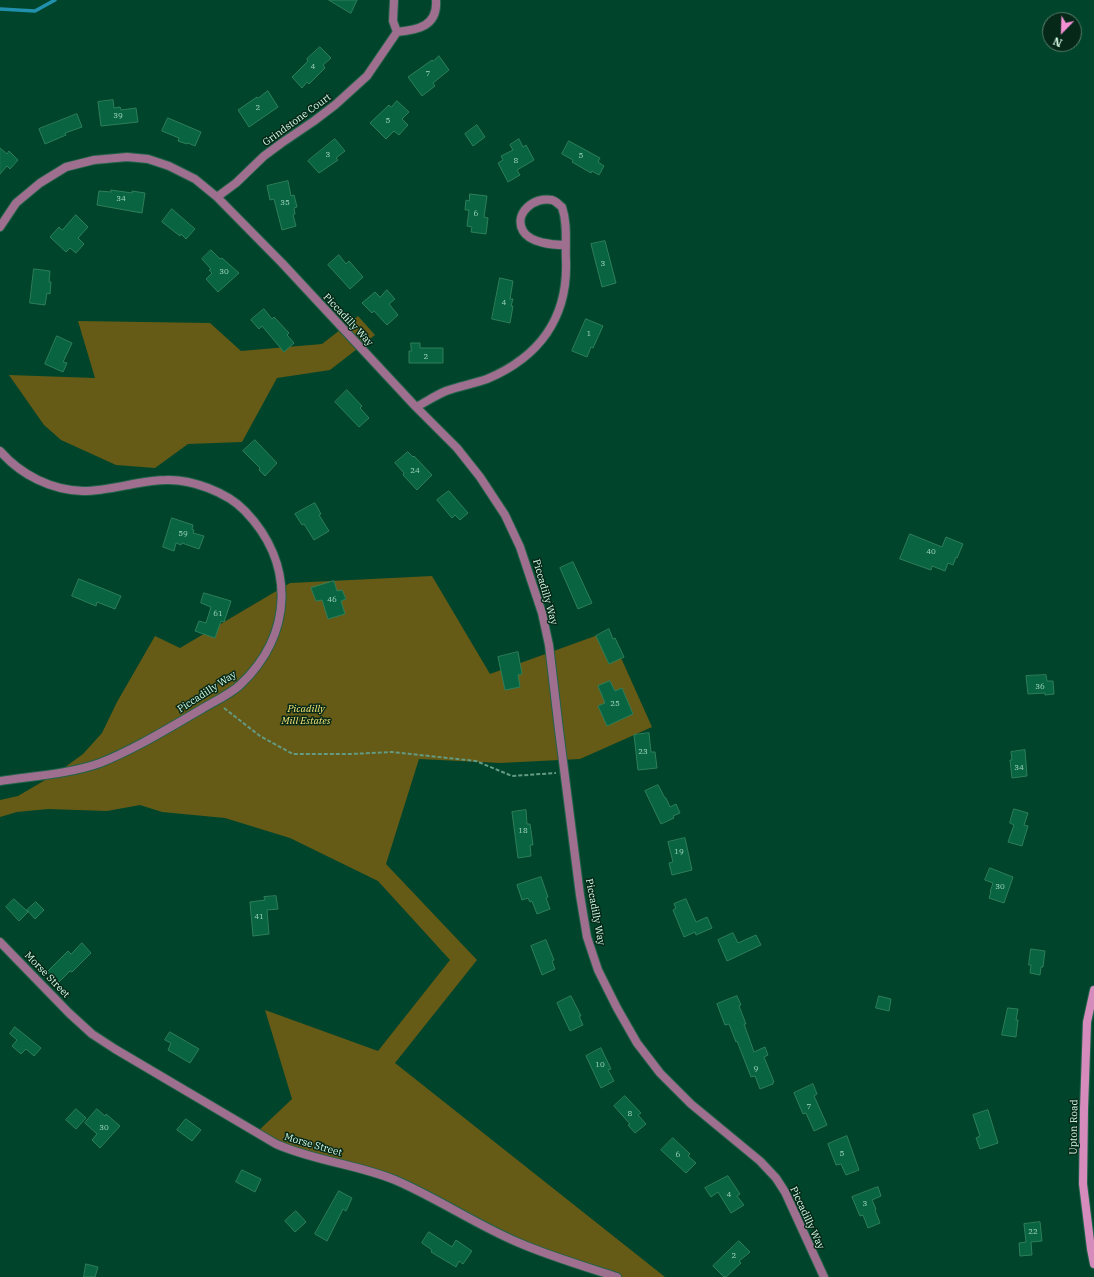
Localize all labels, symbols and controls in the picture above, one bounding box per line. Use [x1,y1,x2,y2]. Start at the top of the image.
north arrow [1042,12,1082,52]
text: N [1051,34,1064,50]
house number: 4 [311,62,315,72]
house number: 7 [426,69,430,79]
street label: Grindstone Court [260,91,334,149]
house number: 2 [256,103,260,113]
house number: 39 [113,111,123,121]
house number: 5 [386,116,390,126]
house number: 3 [326,150,330,160]
house number: 5 [579,151,583,161]
house number: 8 [514,156,518,166]
house number: 34 [116,194,126,204]
house number: 35 [280,198,290,208]
house number: 6 [474,209,478,219]
house number: 3 [601,259,605,269]
house number: 30 [219,267,229,277]
street label: Piccadilly Way [321,291,375,349]
house number: 4 [502,298,506,308]
house number: 1 [587,329,591,339]
house number: 2 [424,352,428,362]
house number: 24 [410,466,420,476]
house number: 59 [178,529,188,539]
house number: 40 [926,547,936,557]
street label: Piccadilly Way [530,558,560,626]
house number: 46 [327,595,337,605]
house number: 61 [213,609,223,619]
street label: Piccadilly Way [175,669,239,715]
house number: 36 [1035,682,1045,692]
house number: 25 [610,699,620,709]
park label: Picadilly Mill Estates [282,703,330,726]
house number: 23 [638,747,648,757]
house number: 34 [1014,763,1024,773]
house number: 18 [518,826,528,836]
house number: 19 [674,847,684,857]
street label: Piccadilly Way [583,878,607,946]
house number: 30 [995,882,1005,892]
house number: 41 [254,912,264,922]
street label: Morse Street [22,949,72,1001]
house number: 10 [595,1060,605,1070]
house number: 9 [754,1064,758,1074]
street label: Upton Road [1068,1099,1080,1155]
house number: 7 [807,1102,811,1112]
house number: 8 [628,1109,632,1119]
house number: 30 [99,1123,109,1133]
street label: Morse Street [283,1131,343,1159]
house number: 5 [840,1149,844,1159]
house number: 6 [676,1150,680,1160]
street label: Piccadilly Way [787,1185,827,1251]
house number: 4 [727,1190,731,1200]
house number: 3 [863,1199,867,1209]
house number: 22 [1028,1227,1038,1237]
house number: 2 [732,1251,736,1261]

